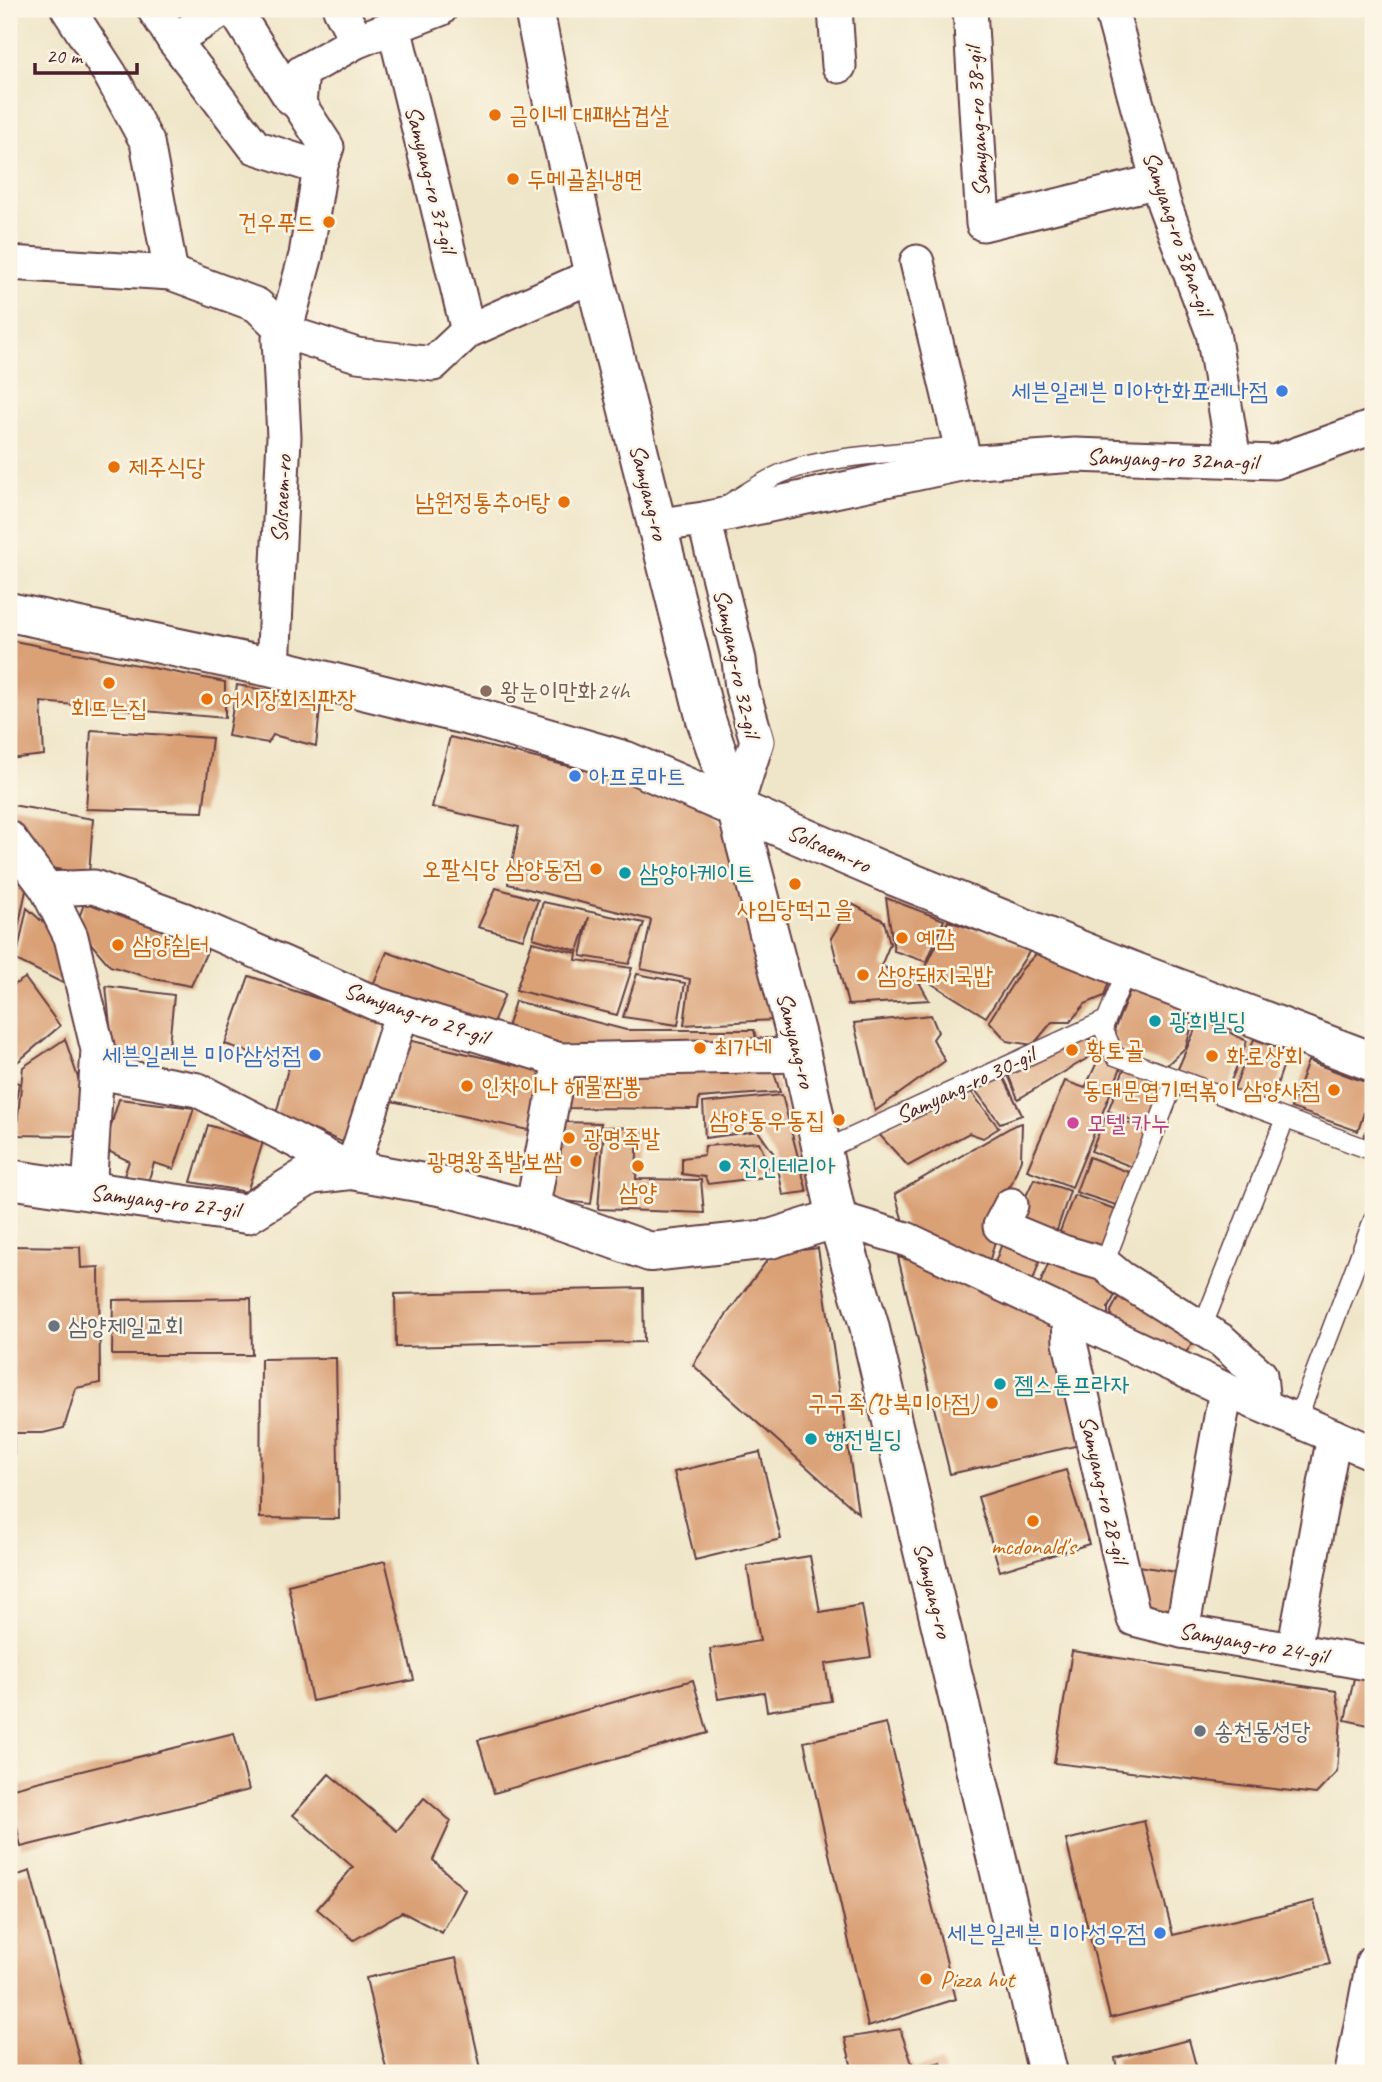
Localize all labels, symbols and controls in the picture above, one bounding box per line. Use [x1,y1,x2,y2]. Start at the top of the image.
scale bar [35,32,136,76]
street label: Samyang-ro 38-gil [958,42,996,198]
text: 20 m [46,43,84,69]
place label: 금이네 대패삼겹살 [509,100,669,130]
street label: Samyang-ro 37-gil [398,103,465,259]
marker: 금이네 대패삼겹살 [487,107,503,123]
street label: Samyang-ro 38na-gil [1136,147,1221,323]
place label: 두메골칡냉면 [527,164,643,194]
marker: 두메골칡냉면 [505,171,521,187]
place label: 건우푸드 [238,207,315,237]
marker: 건우푸드 [321,214,337,230]
place label: 세븐일레븐 미아한화포레나점 [1011,376,1268,406]
marker: 세븐일레븐 미아한화포레나점 [1274,383,1290,399]
street label: Samyang-ro [623,441,676,544]
street label: Samyang-ro 32na-gil [1086,441,1262,477]
place label: 제주식당 [128,452,205,482]
street label: Solsaem-ro [264,453,298,544]
marker: 제주식당 [106,459,122,475]
place label: 남원정통추어탕 [415,487,551,517]
marker: 남원정통추어탕 [556,494,572,510]
street label: Samyang-ro 32-gil [707,587,768,743]
marker: 회뜨는집 [101,675,117,691]
place label: 왕눈이만화24h [500,676,631,706]
marker: 왕눈이만화24h [478,683,494,699]
place label: 어시장회직판장 [221,684,356,714]
marker: 어시장회직판장 [199,691,215,707]
place label: 회뜨는집 [70,693,148,723]
place label: 아프로마트 [589,761,686,791]
marker: 아프로마트 [567,768,583,784]
street label: Solsaem-ro [783,816,877,880]
place label: 오팔식당 삼양동점 [422,854,582,884]
place label: 삼양아케이트 [639,858,755,888]
marker: 오팔식당 삼양동점 [588,861,604,877]
marker: 삼양아케이트 [617,865,633,881]
marker: 사임당떡고을 [787,876,803,892]
place label: 사임당떡고을 [737,894,853,924]
place label: 예감 [916,923,955,953]
place label: 삼양쉼터 [132,930,209,960]
marker: 예감 [894,930,910,946]
marker: 삼양쉼터 [110,937,126,953]
place label: 삼양돼지국밥 [877,960,994,990]
marker: 삼양돼지국밥 [855,967,871,983]
street label: Samyang-ro 29-gil [340,974,496,1053]
street label: Samyang-ro [770,989,823,1092]
place label: 광희빌딩 [1169,1006,1246,1036]
marker: 광희빌딩 [1147,1013,1163,1029]
place label: 최가네 [714,1033,772,1063]
place label: 황토골 [1086,1035,1144,1065]
street label: Samyang-ro 30-gil [891,1038,1043,1130]
place label: 세븐일레븐 미아삼성점 [102,1040,301,1070]
marker: 최가네 [692,1040,708,1056]
place label: 화로상회 [1226,1041,1303,1071]
marker: 황토골 [1064,1042,1080,1058]
marker: 세븐일레븐 미아삼성점 [307,1047,323,1063]
marker: 화로상회 [1204,1048,1220,1064]
place label: 인차이나 해물짬뽕 [481,1071,641,1101]
place label: 동대문엽기떡볶이 삼양사점 [1082,1075,1320,1105]
marker: 인차이나 해물짬뽕 [459,1078,475,1094]
marker: 동대문엽기떡볶이 삼양사점 [1326,1082,1342,1098]
place label: 삼양동우동집 [709,1105,825,1135]
place label: 모텔 카누 [1087,1108,1170,1138]
marker: 삼양동우동집 [831,1112,847,1128]
marker: 모텔 카누 [1065,1115,1081,1131]
place label: 광명족발 [583,1123,660,1153]
marker: 광명족발 [561,1130,577,1146]
place label: 광명왕족발보쌈 [427,1146,562,1176]
place label: 진인테리아 [739,1151,836,1181]
marker: 광명왕족발보쌈 [568,1153,584,1169]
marker: 삼양 [630,1158,646,1174]
marker: 진인테리아 [717,1158,733,1174]
street label: Samyang-ro 27-gil [89,1177,245,1226]
place label: 삼양 [619,1177,657,1207]
place label: 삼양제일교회 [68,1311,184,1341]
marker: 삼양제일교회 [46,1318,62,1334]
place label: 젬스톤프라자 [1014,1369,1130,1399]
marker: 젬스톤프라자 [992,1376,1008,1392]
place label: 구구족(강북미아점) [808,1388,979,1418]
marker: 구구족(강북미아점) [984,1395,1000,1411]
street label: Samyang-ro 28-gil [1073,1413,1136,1569]
place label: 행전빌딩 [825,1424,902,1454]
marker: 행전빌딩 [803,1431,819,1447]
marker: mcdonald's [1025,1513,1041,1529]
place label: mcdonald's [991,1531,1078,1561]
street label: Samyang-ro [907,1539,960,1642]
street label: Samyang-ro 24-gil [1177,1615,1333,1671]
place label: 송천동성당 [1214,1716,1311,1746]
marker: 송천동성당 [1192,1723,1208,1739]
place label: 세븐일레븐 미아성우점 [947,1918,1146,1948]
marker: 세븐일레븐 미아성우점 [1152,1925,1168,1941]
place label: Pizza hut [940,1964,1016,1994]
marker: Pizza hut [918,1971,934,1987]

